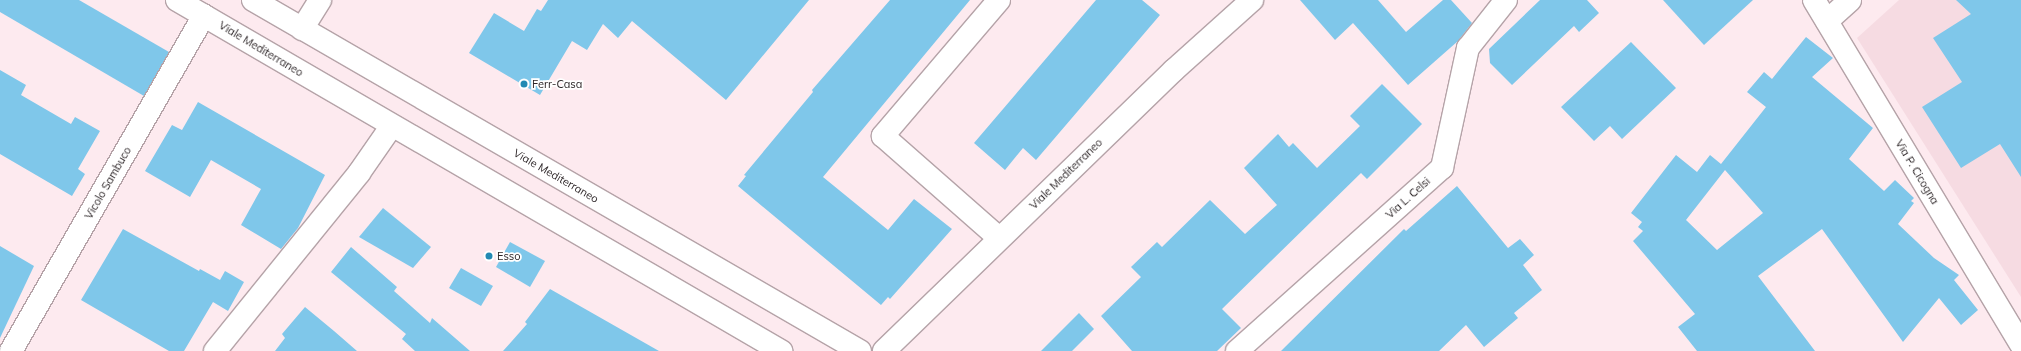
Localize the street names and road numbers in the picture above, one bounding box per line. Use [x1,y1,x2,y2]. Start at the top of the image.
street label: Viale Mediterraneo [216,19,306,79]
street label: Viale Mediterraneo [1027,136,1105,212]
street label: Via P. Cicogna [1892,137,1942,207]
street label: Vicolo Sambuco [82,144,134,222]
street label: Viale Mediterraneo [511,146,601,206]
street label: Via L. Celsi [1383,175,1433,221]

